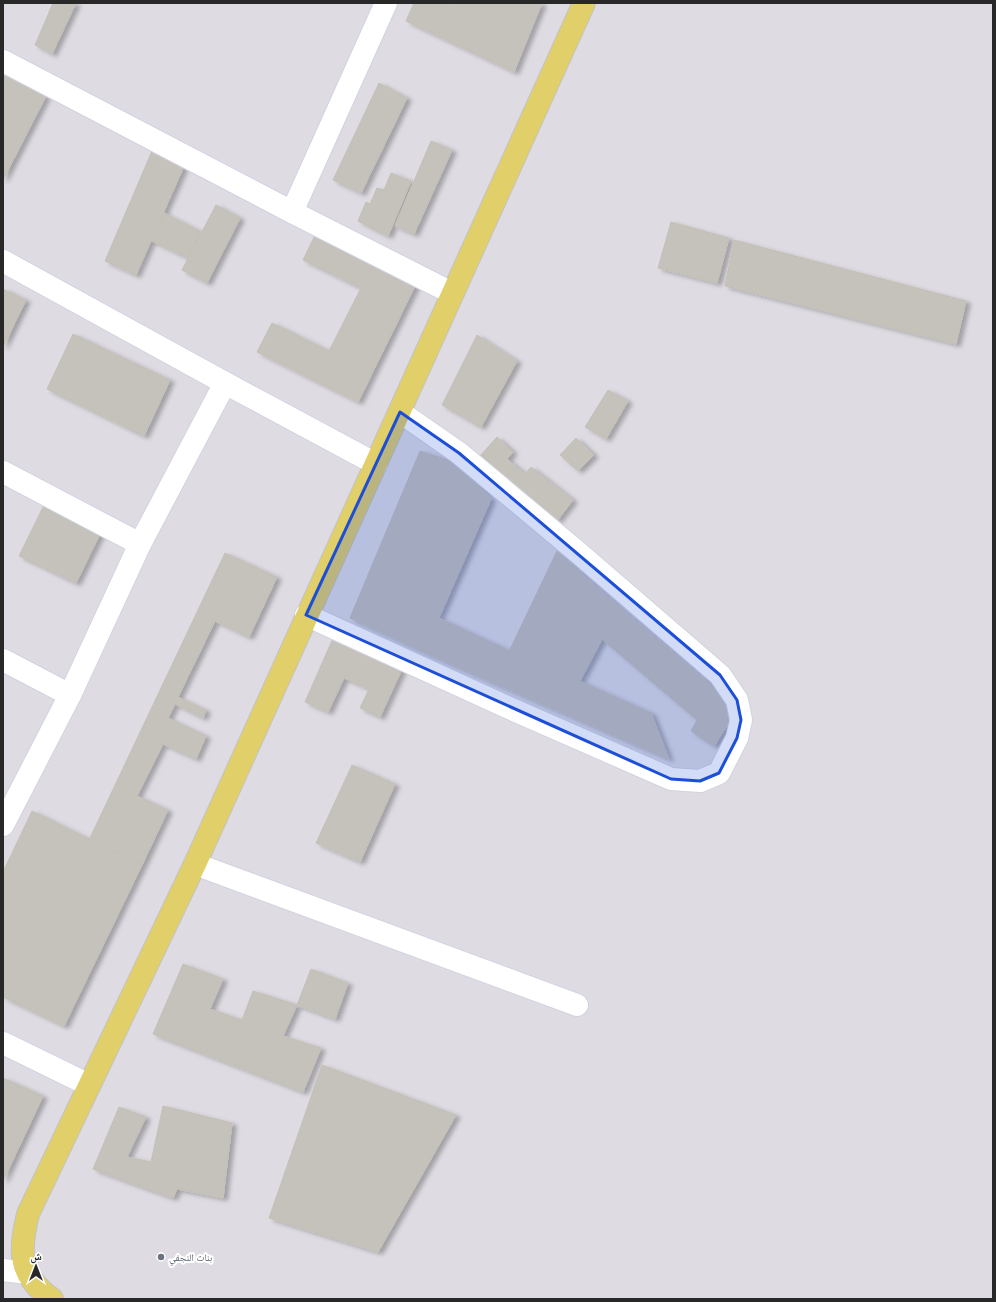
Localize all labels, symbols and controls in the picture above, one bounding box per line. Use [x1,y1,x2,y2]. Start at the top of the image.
north arrow [16,1246,56,1286]
text: ش [30,1248,42,1264]
place label: بنات النجفي [169,1250,213,1266]
marker: بنات النجفي [156,1252,166,1262]

